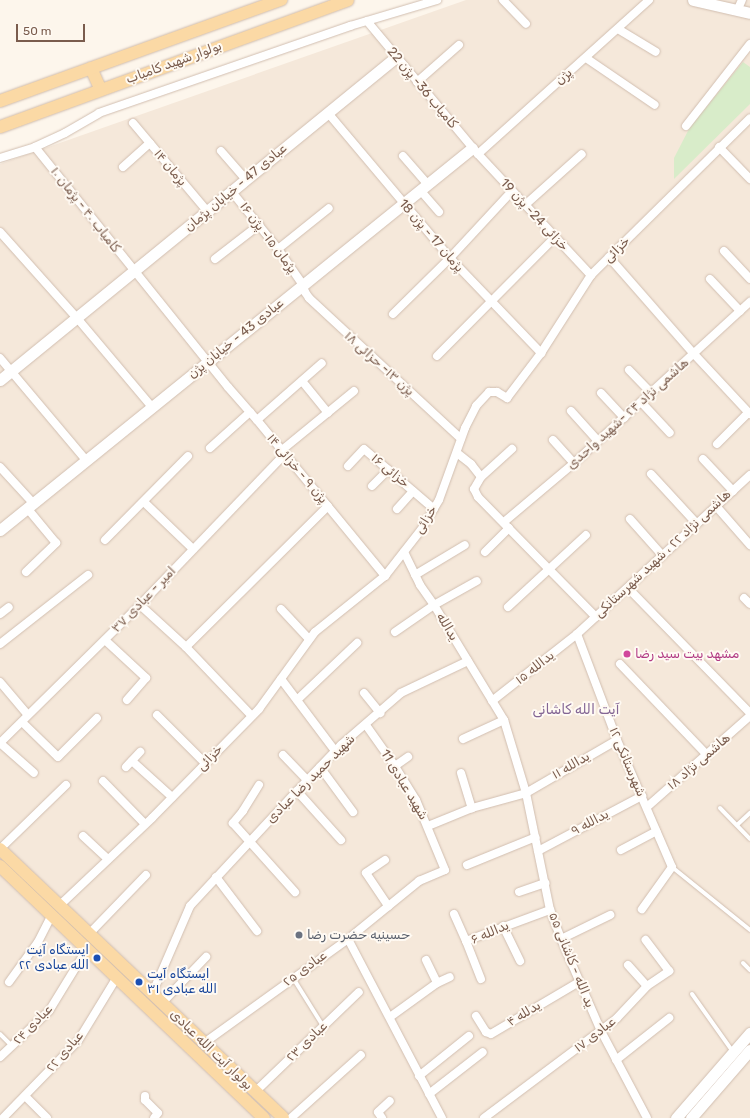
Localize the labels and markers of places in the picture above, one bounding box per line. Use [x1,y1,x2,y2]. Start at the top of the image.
place label: مشهد بيت سيد رضا [635,646,739,662]
marker: مشهد بيت سيد رضا [622,649,632,659]
place label: حسینیه حضرت رضا [307,927,410,943]
marker: حسینیه حضرت رضا [294,930,304,940]
place label: ایستگاه آیت الله عبادی ۲۲ [19,943,89,974]
marker: ایستگاه آیت الله عبادی ۲۲ [92,953,102,963]
place label: ایستگاه آیت الله عبادی ۳۱ [147,967,217,998]
marker: ایستگاه آیت الله عبادی ۳۱ [134,977,144,987]

